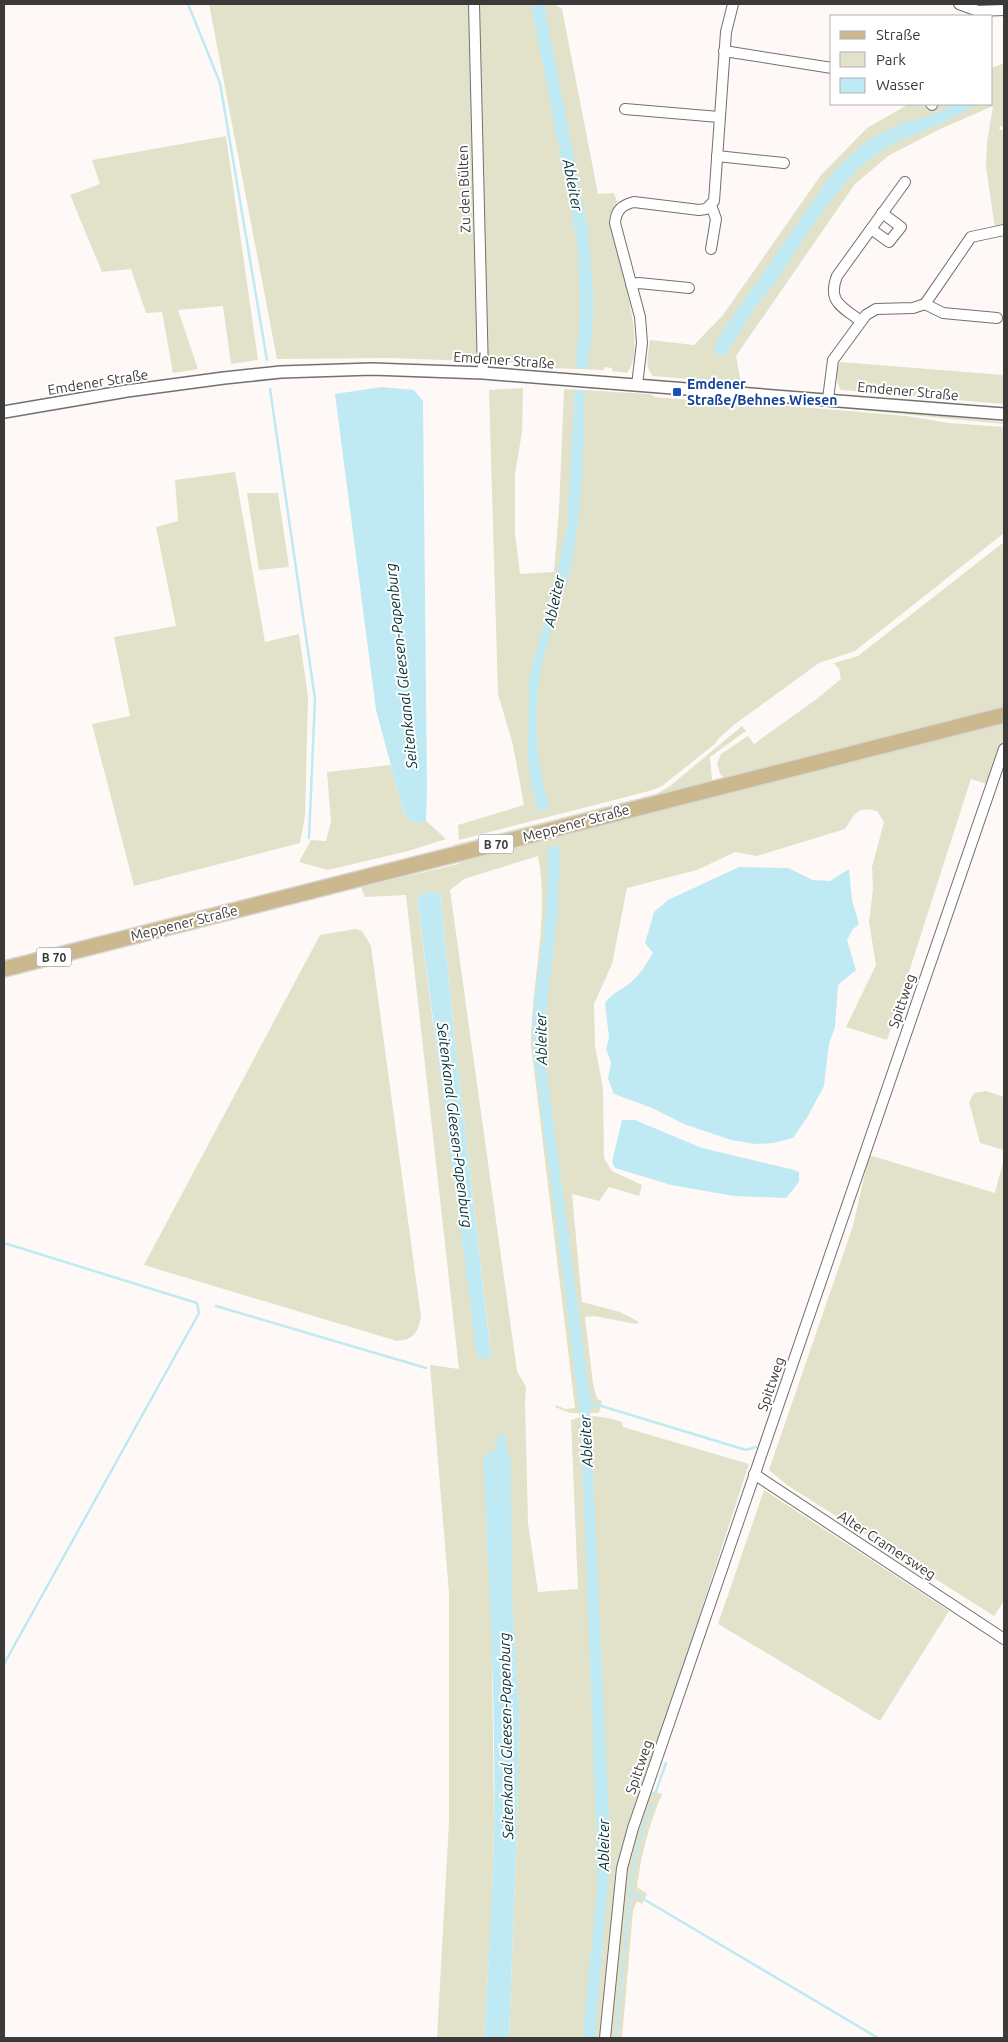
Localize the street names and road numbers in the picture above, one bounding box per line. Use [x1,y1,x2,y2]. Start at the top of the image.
street label: Zu den Bülten [454,145,474,233]
street label: Emdener Straße [453,348,555,372]
street label: Emdener Straße [47,366,149,398]
street label: Emdener Straße [857,379,959,403]
street label: Meppener Straße [521,801,631,845]
road number: B 70 [478,834,514,854]
street label: Meppener Straße [129,902,239,944]
road number: B 70 [36,948,72,966]
street label: Spittweg [885,972,919,1030]
street label: Spittweg [754,1355,788,1413]
street label: Alter Cramersweg [835,1507,939,1583]
street label: Spittweg [622,1738,656,1796]

